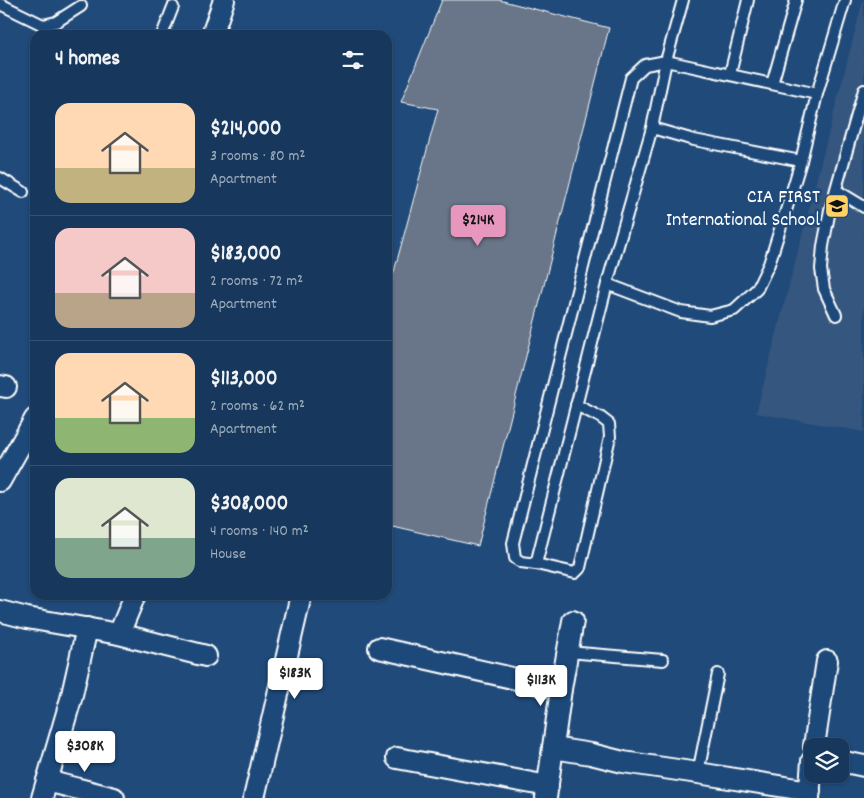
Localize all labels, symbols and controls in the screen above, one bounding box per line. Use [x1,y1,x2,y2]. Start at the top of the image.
text: 4 homes [55,45,120,75]
icon: filters [339,46,367,74]
text: $214,000 [210,115,281,145]
icon: home [95,123,155,183]
text: 3 rooms · 80 m² [210,145,305,168]
text: Apartment [210,168,277,191]
place label: CIA FIRST International School [666,184,820,235]
school or university icon: CIA FIRST International School [824,193,850,219]
pin: $214K [443,204,513,247]
text: $214K [462,209,494,232]
text: $183,000 [210,240,281,270]
icon: home [95,248,155,308]
text: 2 rooms · 72 m² [210,270,303,293]
text: Apartment [210,293,277,316]
text: $113,000 [210,365,278,395]
icon: home [95,373,155,433]
text: 2 rooms · 62 m² [210,395,305,418]
text: Apartment [210,418,277,441]
text: $308,000 [210,490,288,520]
icon: home [95,498,155,558]
text: 4 rooms · 140 m² [210,520,309,543]
text: House [210,543,246,566]
pin: $183K [260,658,330,700]
text: $183K [279,662,311,685]
pin: $113K [506,664,576,707]
text: $113K [526,669,556,692]
pin: $308K [50,730,120,773]
text: $308K [66,735,104,758]
map controls [804,738,849,783]
button: layers [804,738,849,783]

